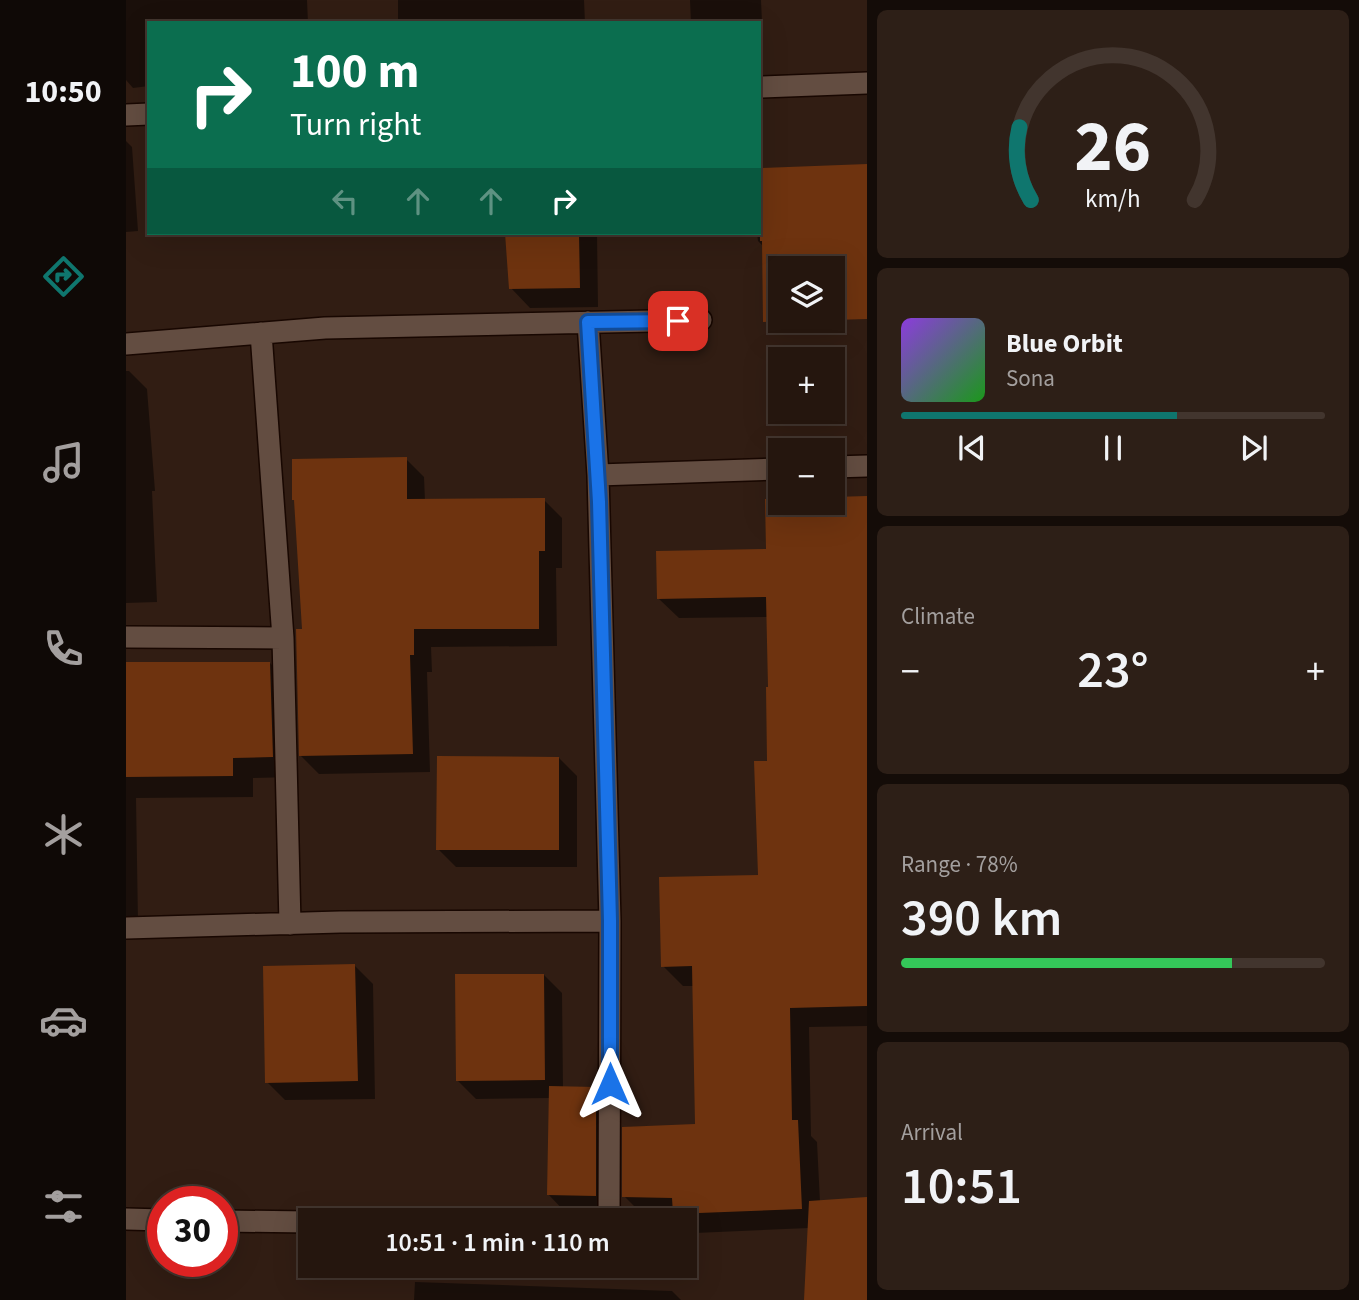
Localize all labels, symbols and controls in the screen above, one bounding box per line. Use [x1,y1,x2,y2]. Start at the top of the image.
text: 100 m [290,37,419,107]
icon: right [175,49,266,140]
text: 10:50 [24,69,102,115]
text: 26 [1075,95,1151,199]
text: Turn right [290,102,421,148]
text: km/h [1085,181,1141,217]
icon: left [326,182,364,220]
icon: ahead [399,182,437,220]
icon: ahead [472,182,510,220]
icon: right [545,182,583,220]
icon: directions [39,252,88,301]
map controls [768,256,845,515]
button: layers [768,256,845,333]
pin [648,291,708,351]
icon: arrive [659,302,697,340]
text: Blue Orbit [1006,325,1123,362]
button: + [768,347,845,424]
text: Sona [1006,362,1055,395]
icon: previous [953,429,991,467]
icon: pause [1094,429,1132,467]
icon: next [1235,429,1273,467]
icon: music [39,438,88,487]
button: − [768,438,845,515]
text: Climate [901,600,975,633]
icon: phone [39,624,88,673]
text: 23° [1077,634,1149,708]
text: − [901,645,920,699]
text: + [1306,645,1325,699]
icon: climate [39,810,88,859]
text: Range · 78% [901,848,1018,881]
text: 390 km [901,882,1062,956]
icon: car [39,996,88,1045]
position arrow [573,1047,647,1121]
text: Arrival [901,1116,963,1149]
text: 10:51 [901,1150,1022,1224]
icon: filters [39,1182,88,1231]
speed limit sign: 30 [147,1186,238,1277]
text: 10:51 · 1 min · 110 m [385,1224,610,1261]

